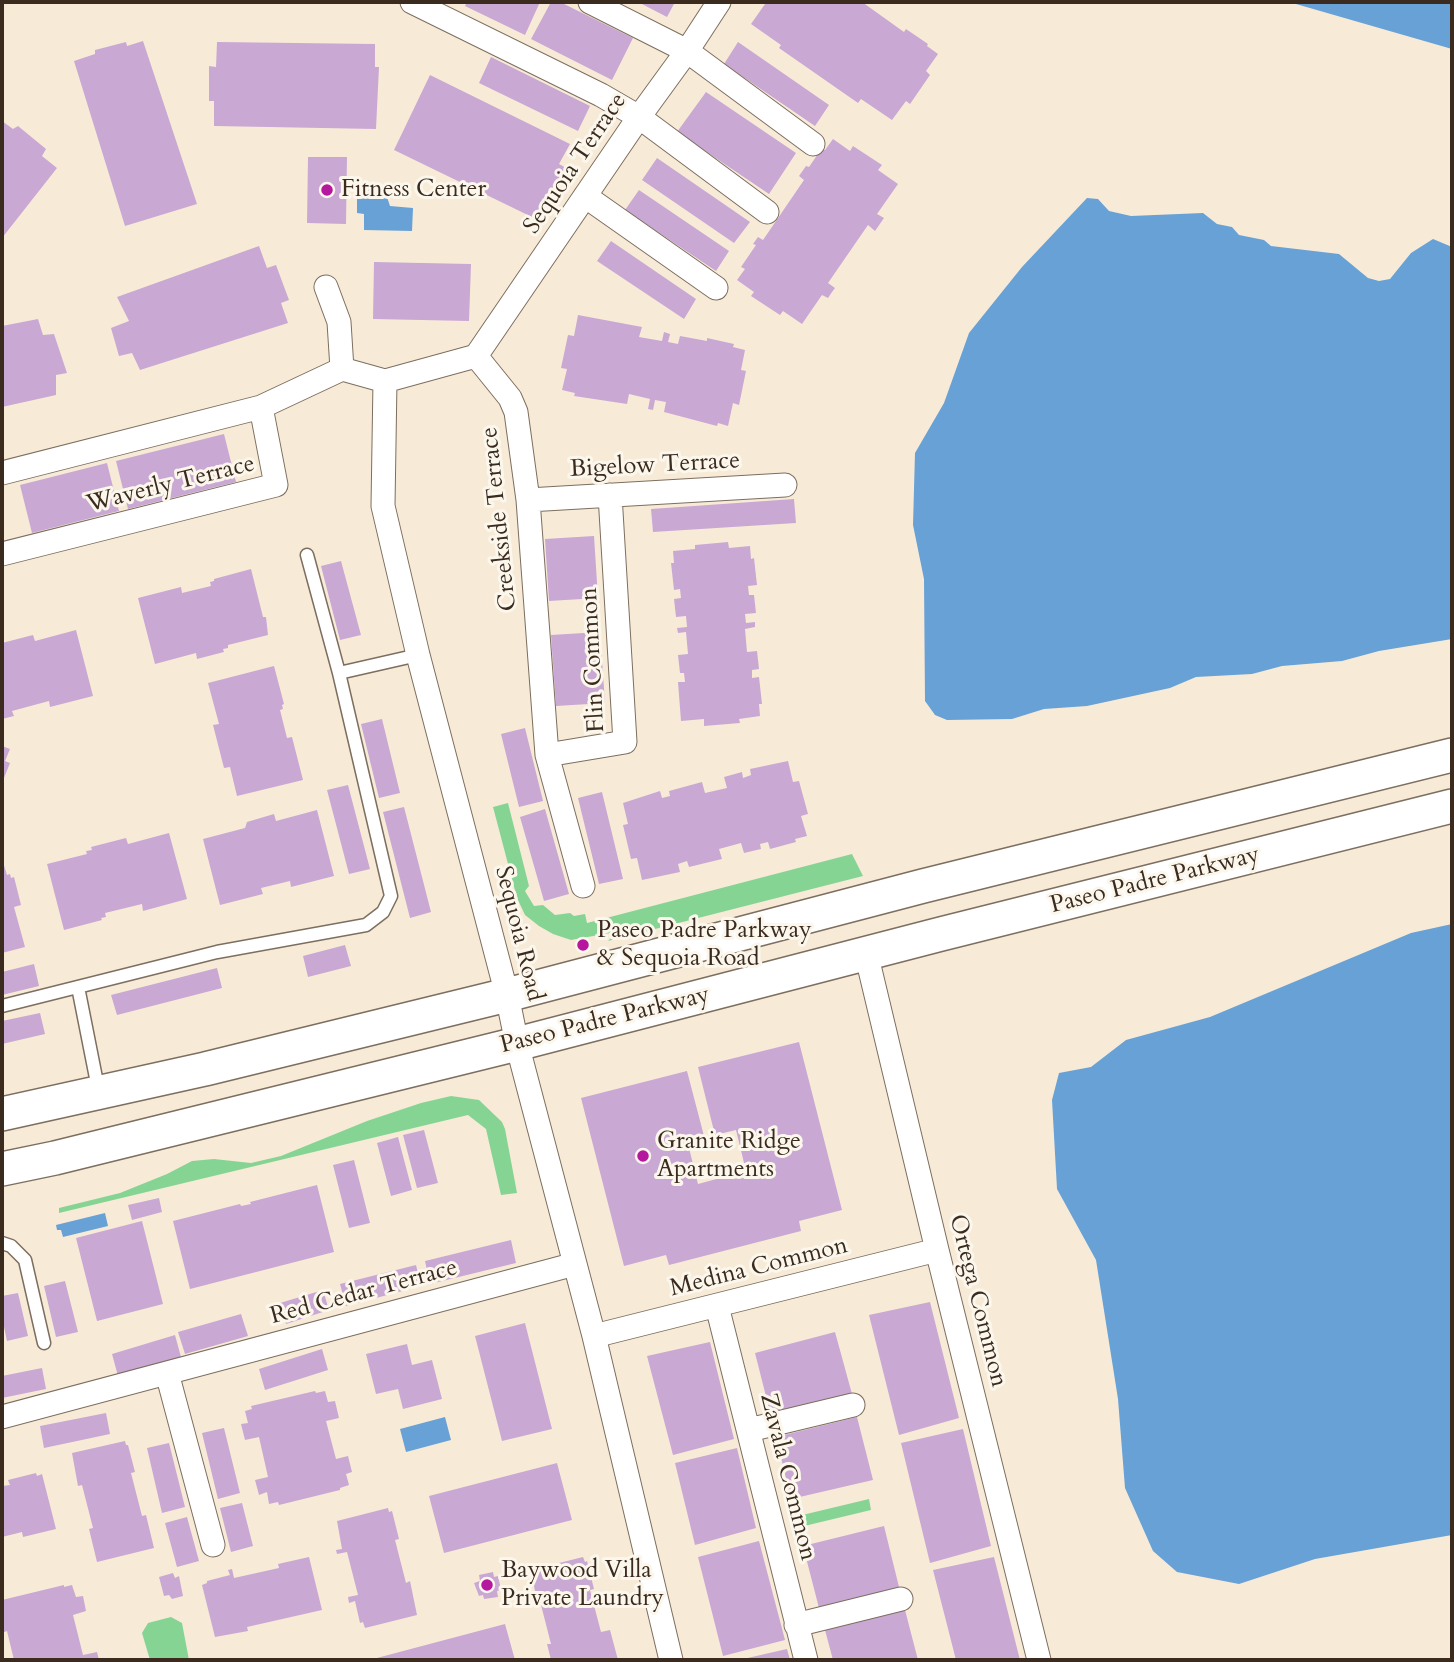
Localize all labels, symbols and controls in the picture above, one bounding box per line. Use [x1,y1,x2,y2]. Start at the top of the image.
street label: Sequoia Terrace [518,88,634,240]
place label: Fitness Center [341,176,486,204]
marker: Fitness Center [319,182,335,198]
street label: Creekside Terrace [476,426,524,612]
street label: Bigelow Terrace [569,447,741,485]
street label: Waverly Terrace [84,450,258,520]
street label: Flin Common [576,587,612,733]
street label: Paseo Padre Parkway [1047,841,1263,921]
street label: Sequoia Road [487,863,549,1005]
place label: Paseo Padre Parkway & Sequoia Road [597,917,812,973]
marker: Paseo Padre Parkway & Sequoia Road [575,937,591,953]
street label: Paseo Padre Parkway [497,981,713,1061]
place label: Granite Ridge Apartments [657,1128,801,1184]
marker: Granite Ridge Apartments [635,1148,651,1164]
street label: Ortega Common [942,1212,1012,1390]
street label: Medina Common [667,1232,851,1304]
street label: Red Cedar Terrace [267,1254,461,1332]
street label: Zavala Common [752,1390,822,1564]
place label: Baywood Villa Private Laundry [501,1557,664,1613]
marker: Baywood Villa Private Laundry [479,1577,495,1593]

